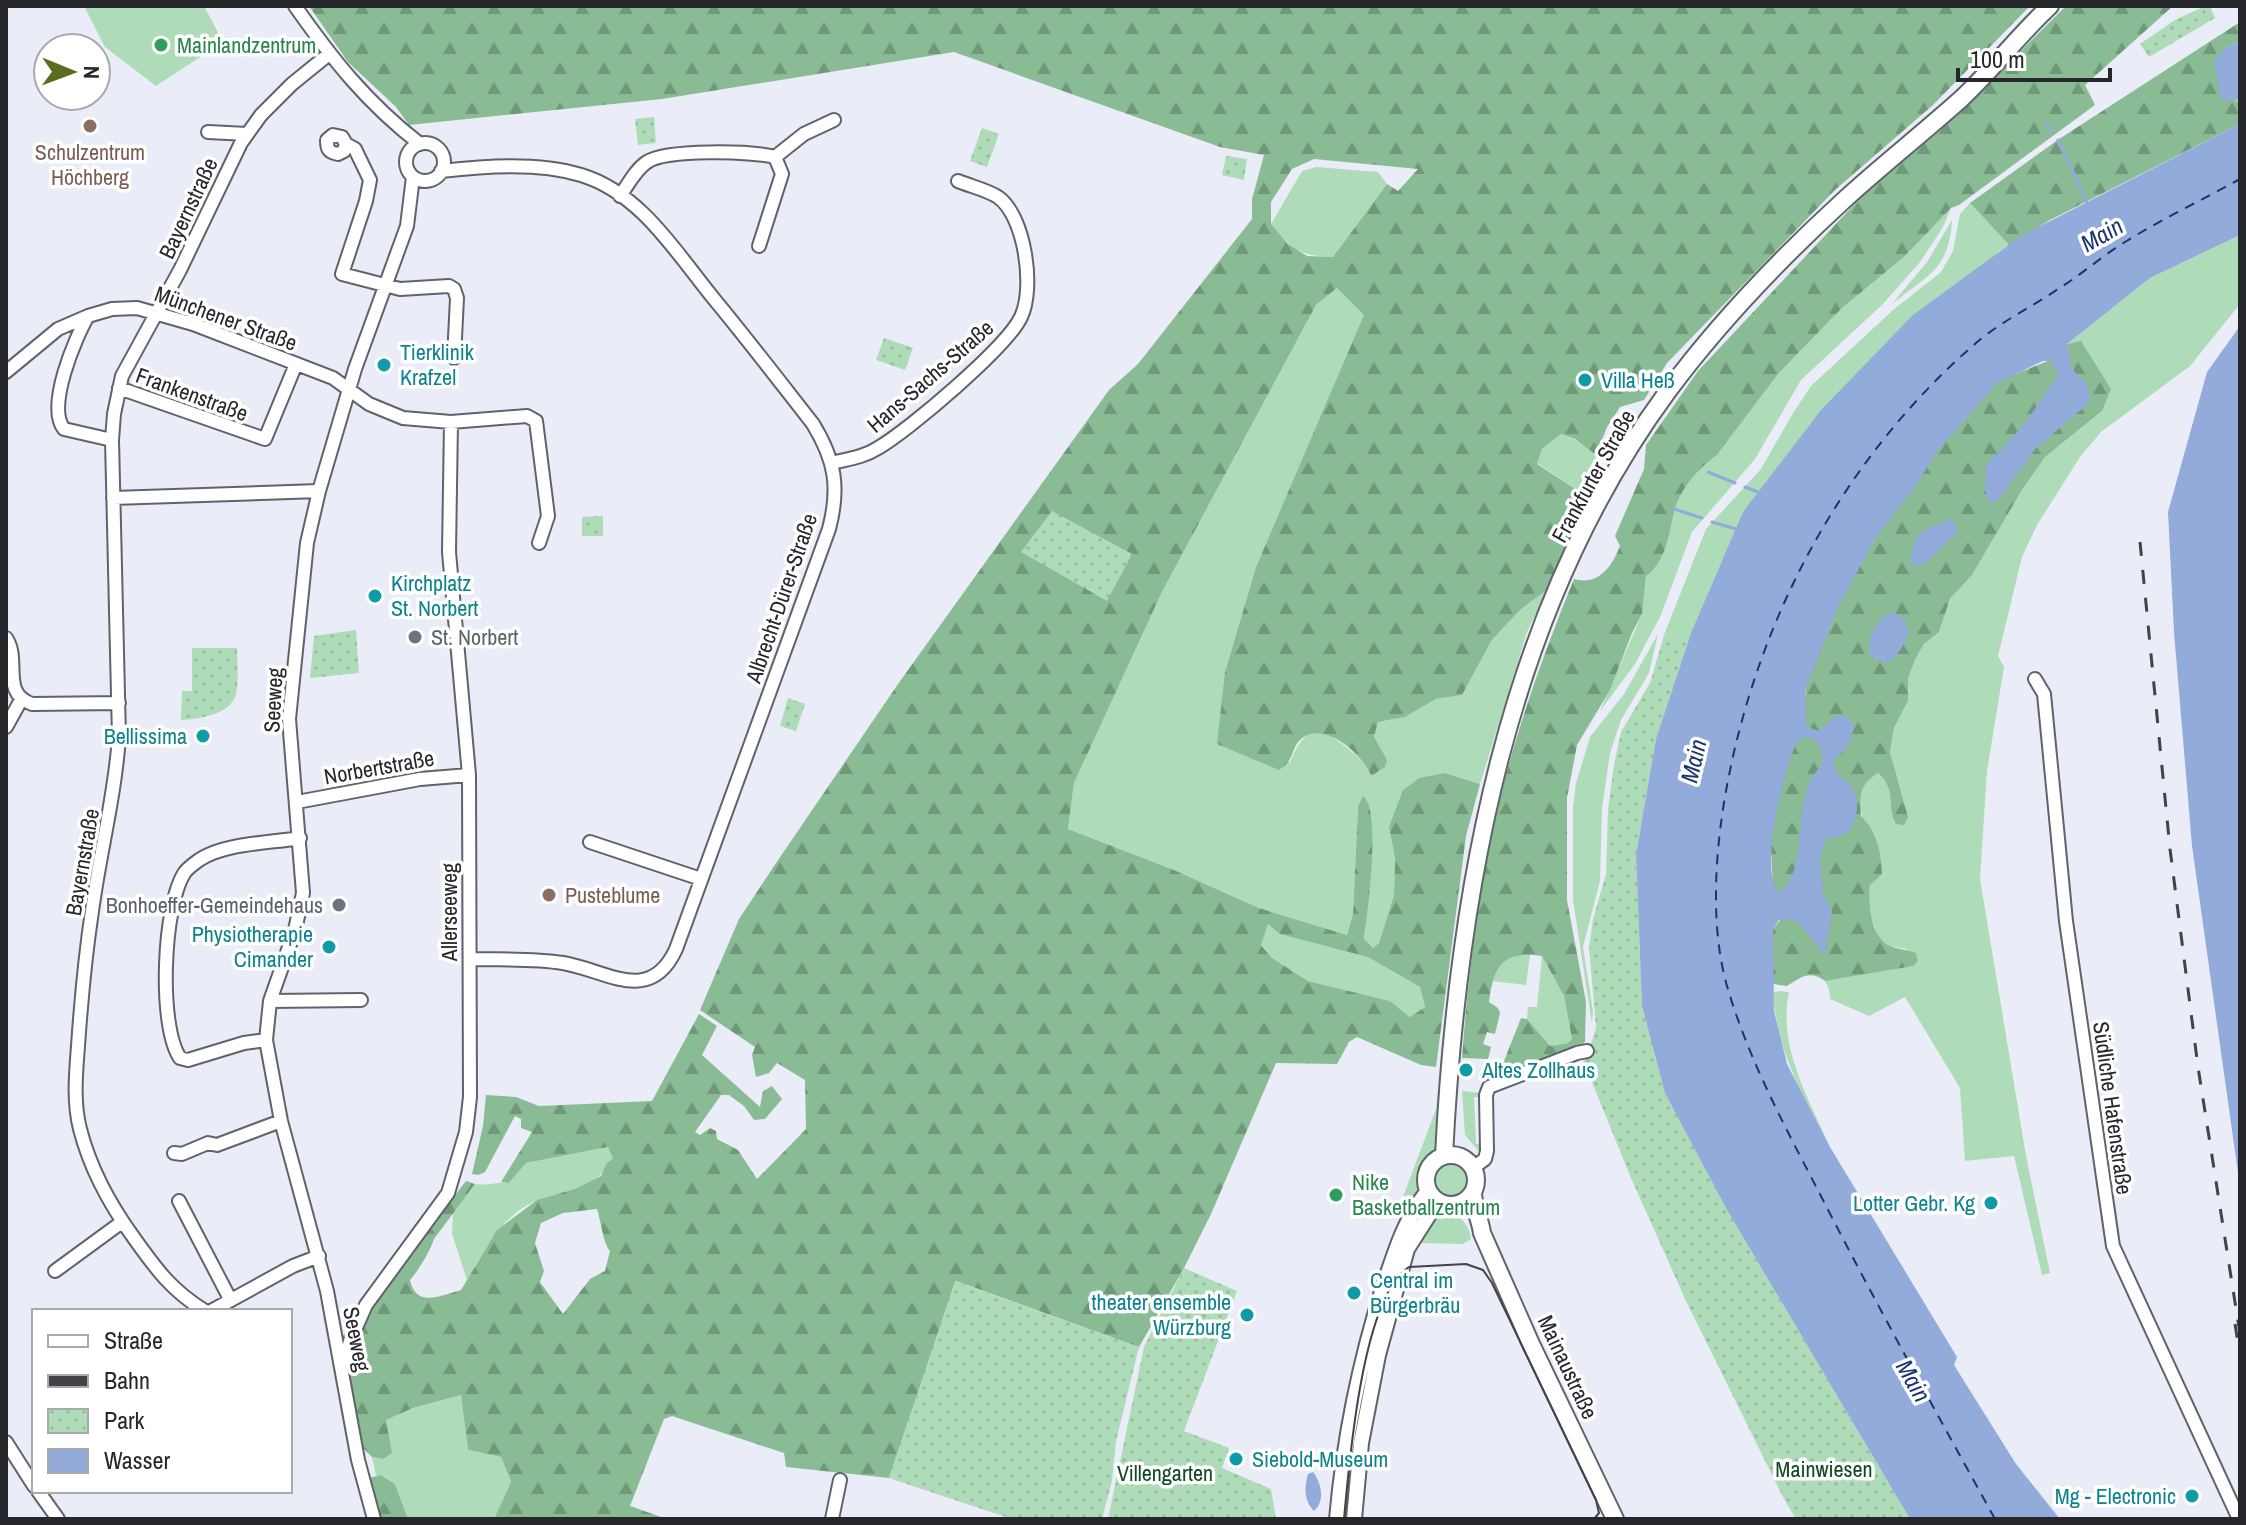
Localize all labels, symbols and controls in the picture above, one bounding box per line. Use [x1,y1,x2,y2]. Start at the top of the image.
place label: Mainlandzentrum [177,30,316,60]
north arrow [32,32,112,112]
scale bar [1958,32,2110,82]
marker: Mainlandzentrum [152,36,170,54]
text: 100 m [1970,43,2025,75]
text: N [77,66,107,79]
marker: Schulzentrum Höchberg [81,117,99,135]
place label: Schulzentrum Höchberg [35,137,145,192]
street label: Bayernstraße [152,153,224,263]
water label: Main [2075,209,2128,259]
street label: Münchener Straße [151,278,301,358]
street label: Hans-Sachs-Straße [860,313,1000,439]
place label: Tierklinik Krafzel [400,337,475,392]
marker: Tierklinik Krafzel [375,356,393,374]
street label: Frankenstraße [132,360,252,428]
place label: Villa Heß [1601,365,1675,395]
marker: Villa Heß [1576,371,1594,389]
street label: Frankfurter Straße [1544,404,1642,548]
street label: Albrecht-Dürer-Straße [738,509,824,688]
place label: Kirchplatz St. Norbert [391,568,478,623]
marker: Kirchplatz St. Norbert [366,587,384,605]
place label: St. Norbert [431,622,518,652]
marker: St. Norbert [406,628,424,646]
street label: Seeweg [256,667,290,733]
place label: Bellissima [104,721,187,751]
marker: Bellissima [194,727,212,745]
water label: Main [1673,736,1714,786]
street label: Norbertstraße [322,743,436,791]
street label: Bayernstraße [58,806,106,918]
street label: Allerseeweg [434,863,464,962]
place label: Pusteblume [565,880,660,910]
marker: Pusteblume [540,886,558,904]
place label: Bonhoeffer-Gemeindehaus [106,890,323,920]
marker: Bonhoeffer-Gemeindehaus [330,896,348,914]
place label: Physiotherapie Cimander [192,919,313,974]
marker: Physiotherapie Cimander [320,938,338,956]
street label: Südliche Hafenstraße [2086,1020,2140,1196]
place label: Altes Zollhaus [1481,1055,1595,1085]
marker: Altes Zollhaus [1457,1061,1475,1079]
place label: Nike Basketballzentrum [1352,1167,1500,1222]
marker: Nike Basketballzentrum [1327,1186,1345,1204]
place label: Lotter Gebr. Kg [1853,1188,1975,1218]
marker: Lotter Gebr. Kg [1982,1194,2000,1212]
place label: Central im Bürgerbräu [1370,1265,1460,1320]
marker: Central im Bürgerbräu [1345,1284,1363,1302]
place label: theater ensemble Würzburg [1092,1287,1231,1342]
street label: Seeweg [336,1304,378,1374]
marker: theater ensemble Würzburg [1238,1306,1256,1324]
legend [32,1309,292,1493]
street label: Mainaustraße [1531,1310,1605,1424]
text: Straße [104,1324,163,1356]
water label: Main [1889,1354,1939,1407]
text: Bahn [104,1364,150,1396]
text: Park [104,1404,145,1436]
text: Wasser [104,1444,170,1476]
place label: Siebold-Museum [1252,1444,1388,1474]
marker: Siebold-Museum [1227,1450,1245,1468]
park label: Mainwiesen [1775,1454,1873,1484]
park label: Villengarten [1117,1458,1213,1488]
place label: Mg - Electronic [2055,1481,2176,1511]
marker: Mg - Electronic [2183,1487,2201,1505]

